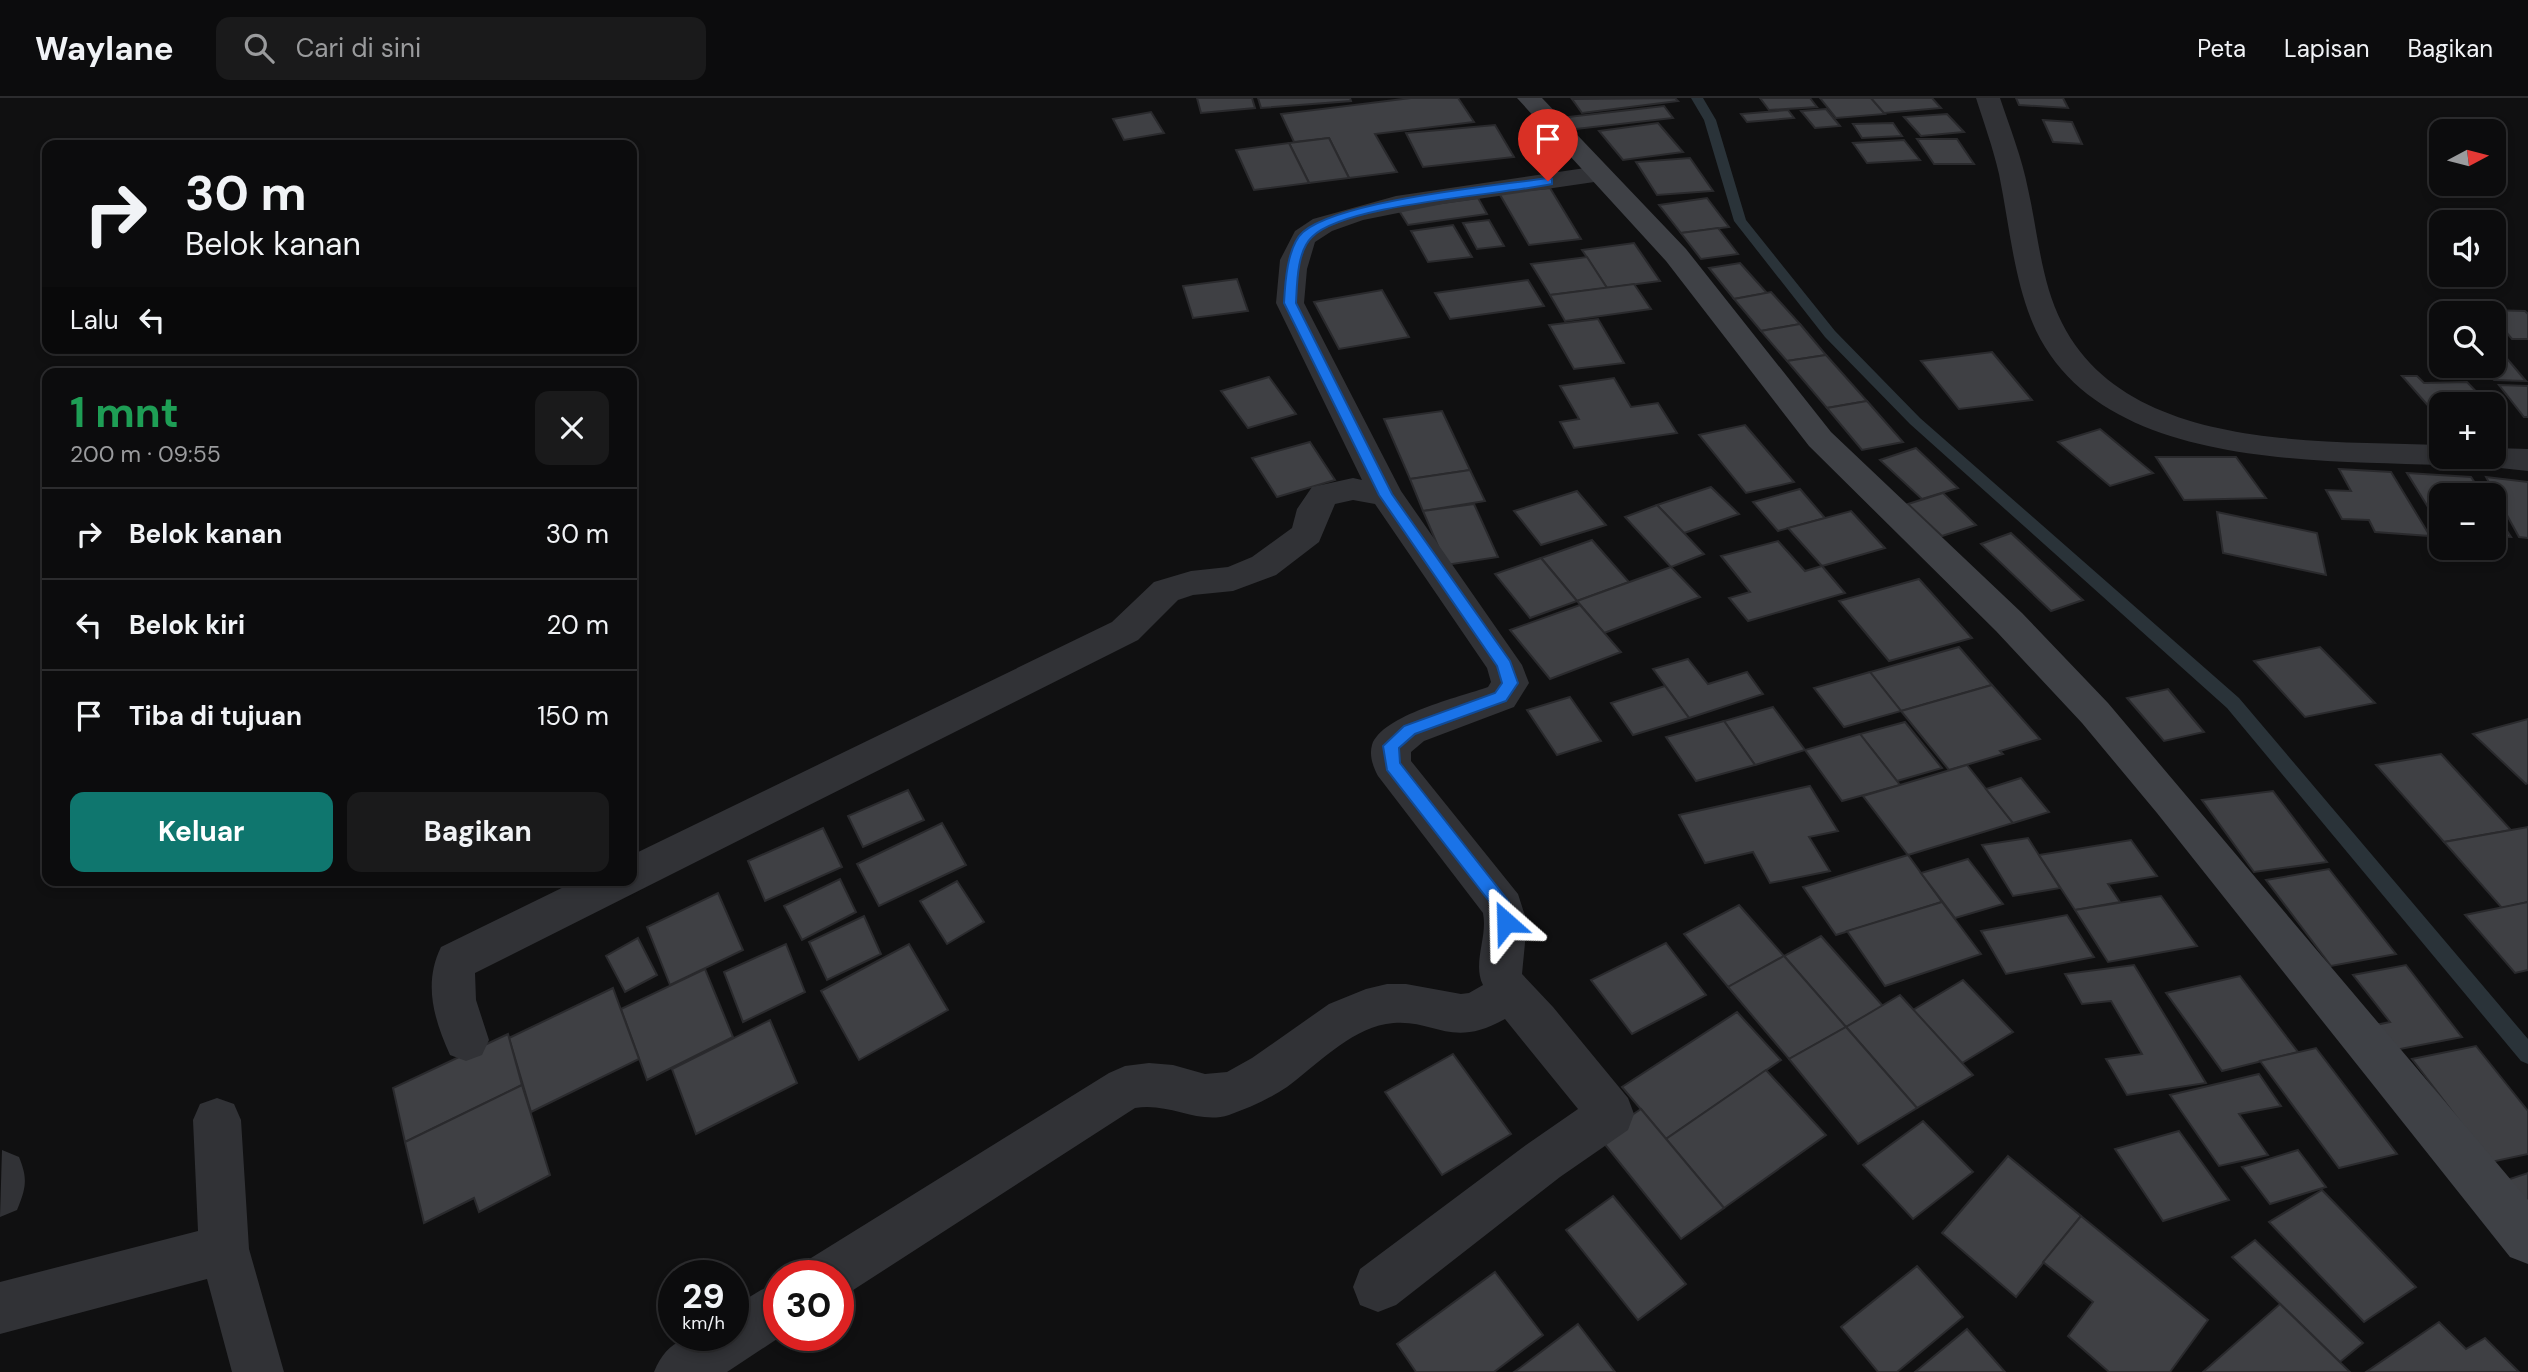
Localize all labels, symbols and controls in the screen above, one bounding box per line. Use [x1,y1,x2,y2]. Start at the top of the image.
search box [216,17,706,80]
text: Waylane [35,27,174,70]
icon: search [240,29,278,67]
text: Cari di sini [296,31,421,65]
text: Peta [2197,33,2246,64]
text: Lapisan [2284,33,2369,64]
text: Bagikan [2407,33,2493,64]
pin [1518,109,1578,181]
north arrow [2429,119,2506,196]
map controls [2429,119,2506,560]
icon: arrive [1529,120,1567,158]
text: 30 m [185,161,307,225]
icon: right [70,168,161,259]
button: sound [2429,210,2506,287]
text: Belok kanan [185,223,361,265]
icon: left [133,301,171,339]
button: search [2429,301,2506,378]
text: Lalu [70,303,119,337]
text: 1 mnt [70,385,179,440]
button: close [535,391,609,465]
button: + [2429,392,2506,469]
text: 200 m · 09:55 [70,439,221,469]
button: − [2429,483,2506,560]
icon: right [70,515,108,553]
text: Belok kanan [129,517,282,551]
text: 30 m [546,517,609,551]
icon: left [70,606,108,644]
text: Belok kiri [129,608,245,642]
text: 20 m [546,608,609,642]
icon: arrive [70,697,108,735]
text: Tiba di tujuan [129,699,302,733]
text: 150 m [537,699,609,733]
button: Keluar [70,792,333,872]
button: Bagikan [347,792,609,872]
position arrow [1469,885,1543,959]
speed limit sign: 30 [763,1260,854,1351]
text: 29 [682,1273,725,1319]
text: km/h [682,1311,725,1335]

